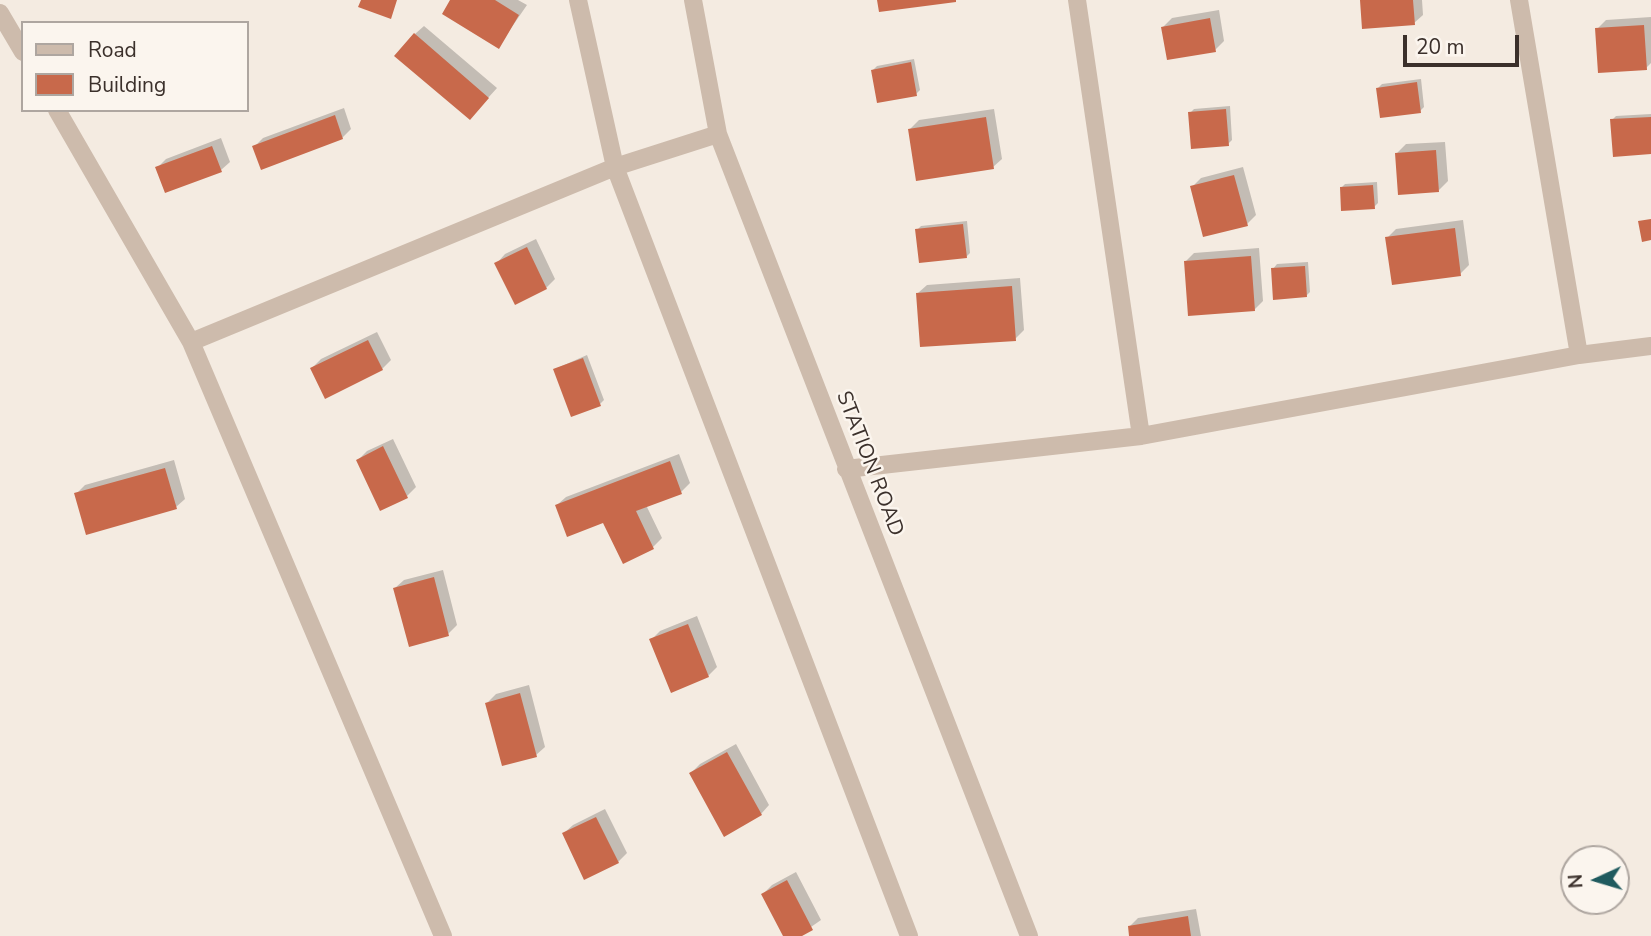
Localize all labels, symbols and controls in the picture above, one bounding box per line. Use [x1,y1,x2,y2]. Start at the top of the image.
legend [21,21,248,112]
scale bar [1406,21,1522,65]
text: 20 m [1416,33,1465,61]
text: Road [88,36,137,64]
text: Building [88,71,166,99]
street label: STATION ROAD [830,388,908,540]
north arrow [1560,845,1630,915]
text: N [1563,873,1590,889]

